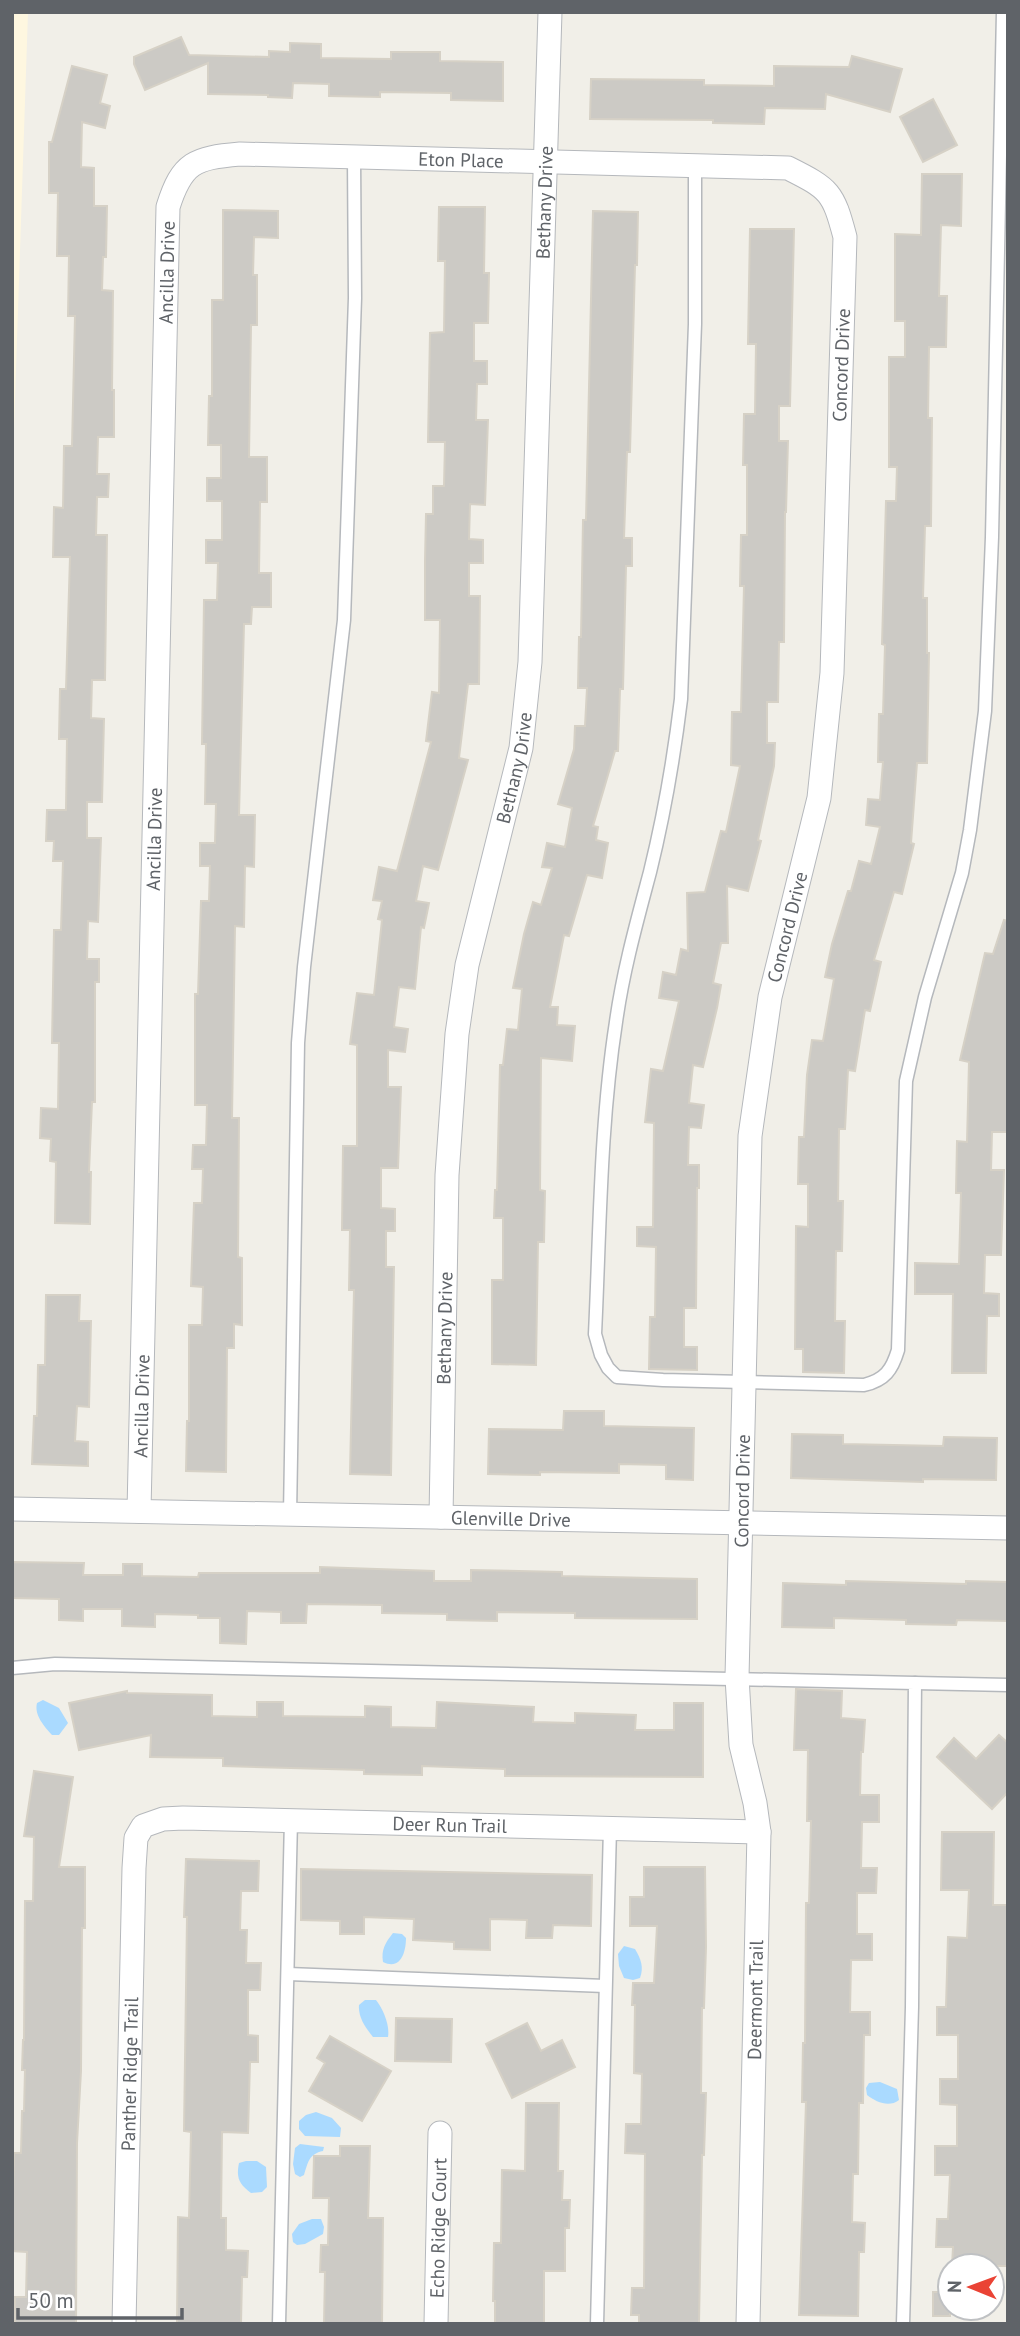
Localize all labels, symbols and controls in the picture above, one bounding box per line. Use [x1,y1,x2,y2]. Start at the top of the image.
street label: Bethany Drive [530,145,558,259]
street label: Eton Place [418,147,504,173]
street label: Ancilla Drive [153,220,180,324]
street label: Concord Drive [827,308,855,422]
street label: Bethany Drive [491,711,537,826]
street label: Ancilla Drive [141,787,167,891]
street label: Concord Drive [762,869,812,985]
street label: Bethany Drive [431,1271,457,1385]
street label: Ancilla Drive [128,1354,154,1458]
street label: Concord Drive [729,1434,755,1548]
street label: Glenville Drive [451,1505,571,1532]
street label: Deer Run Trail [392,1811,508,1838]
street label: Deermont Trail [742,1939,768,2060]
street label: Panther Ridge Trail [116,1996,143,2151]
street label: Echo Ridge Court [425,2157,451,2298]
north arrow [936,2252,1006,2322]
scale bar [18,2276,182,2320]
text: N [942,2280,966,2293]
text: 50 m [28,2287,74,2314]

